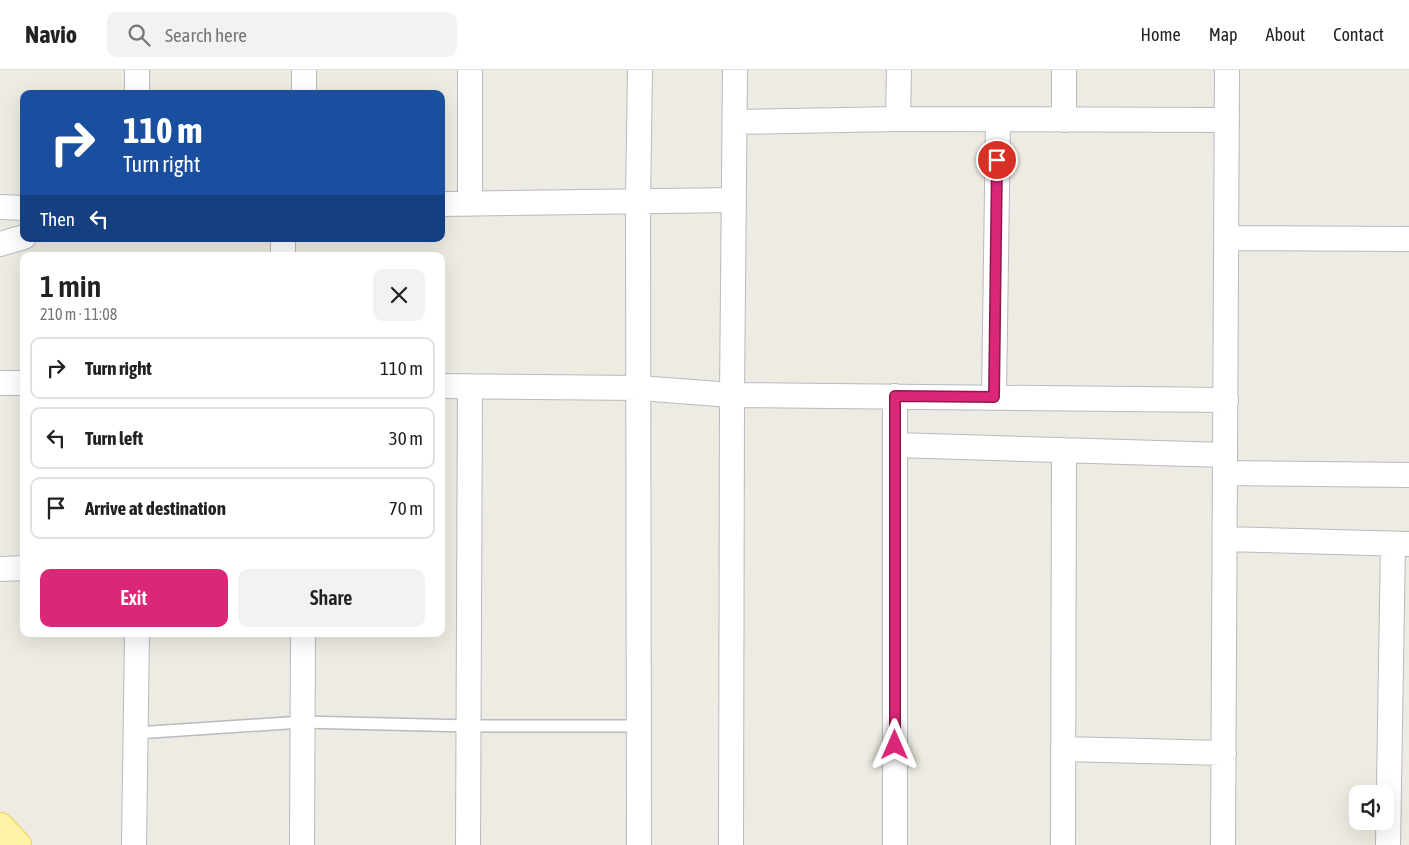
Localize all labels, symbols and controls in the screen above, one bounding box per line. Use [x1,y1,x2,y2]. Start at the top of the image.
search box [107,12,457,57]
text: Navio [25,21,77,48]
icon: search [125,21,153,49]
text: Search here [165,24,247,46]
text: Home [1141,24,1181,45]
text: Map [1209,24,1238,45]
text: About [1266,24,1305,45]
text: Contact [1333,24,1384,45]
icon: right [40,110,105,175]
text: 110 m [123,110,202,150]
pin [976,139,1018,181]
icon: arrive [983,146,1011,174]
text: Turn right [123,151,200,177]
icon: left [85,205,113,233]
text: Then [40,208,75,230]
text: 1 min [40,269,101,303]
button: close [373,269,425,321]
text: 210 m · 11:08 [40,305,117,323]
icon: right [42,354,70,382]
text: Turn right [85,357,152,379]
text: 110 m [380,357,423,379]
icon: left [42,424,70,452]
text: Turn left [85,427,143,449]
text: 30 m [389,427,423,449]
icon: arrive [42,494,70,522]
text: Arrive at destination [85,497,226,519]
text: 70 m [389,497,423,519]
button: Exit [40,569,228,627]
button: Share [238,569,425,627]
position arrow [868,718,920,770]
map controls [1349,785,1394,830]
button: sound [1349,785,1394,830]

